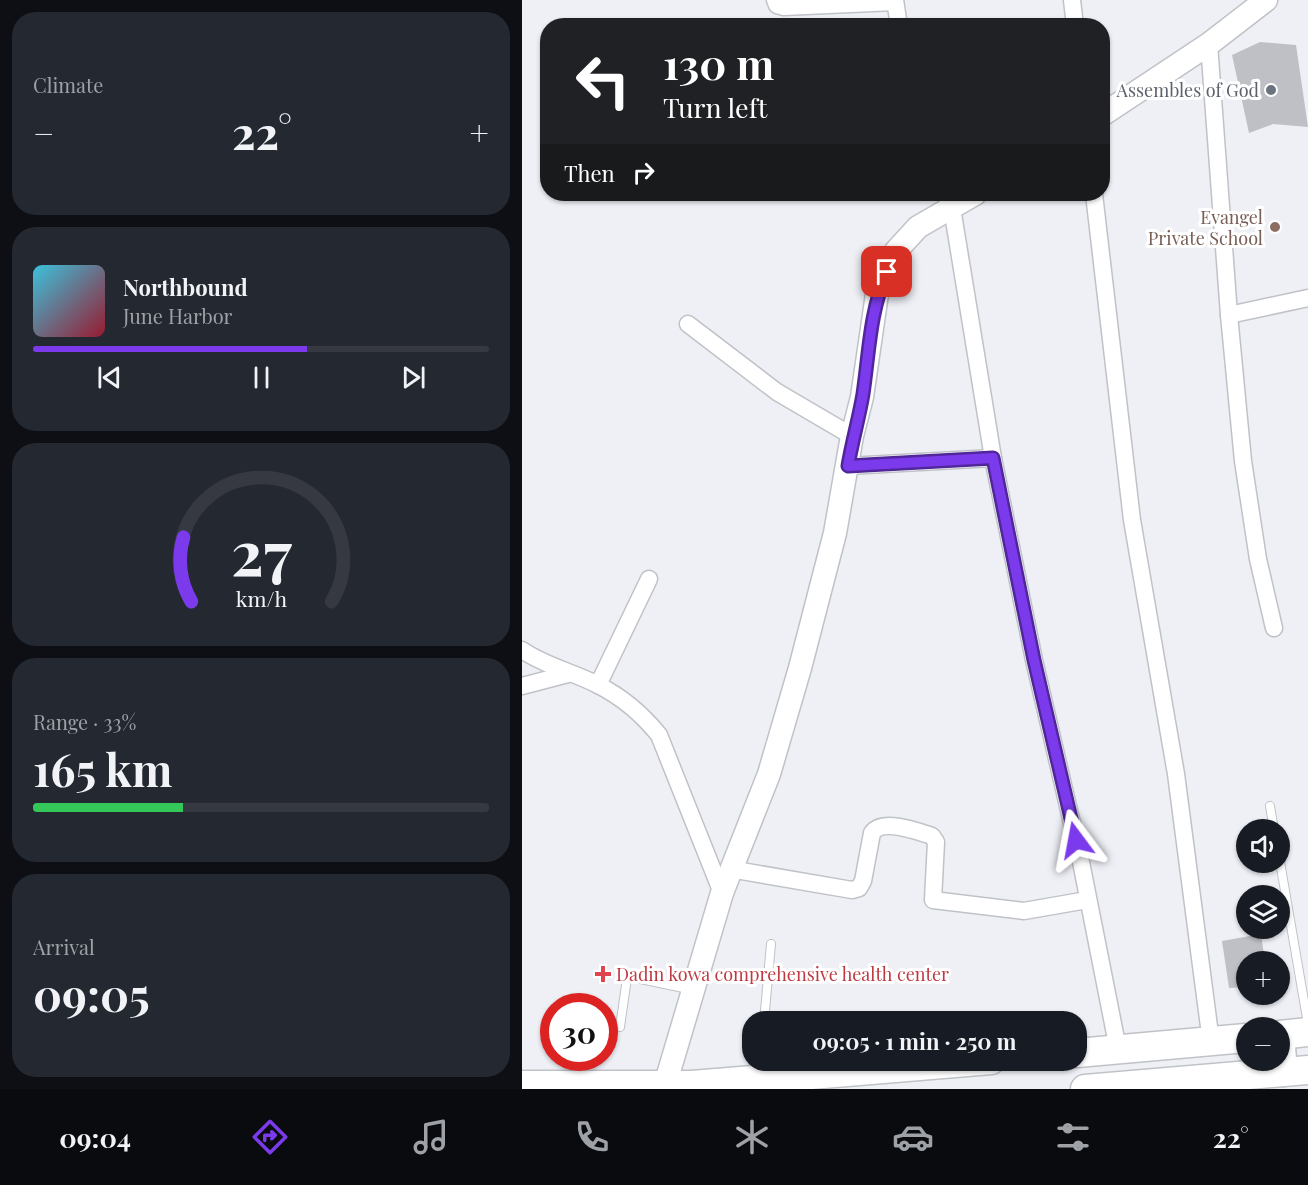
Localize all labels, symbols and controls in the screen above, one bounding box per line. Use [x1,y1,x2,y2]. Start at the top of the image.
text: 130 m [663,35,774,91]
icon: left [564,42,642,120]
text: Climate [33,71,103,98]
place label: Assembles of God [1116,78,1260,102]
marker: Assembles of God [1264,83,1278,97]
text: Turn left [663,89,767,125]
text: 22° [232,101,292,161]
text: − [33,110,54,154]
text: + [470,110,489,154]
icon: right [627,156,660,189]
text: Then [564,158,615,188]
place label: Evangel Private School [1148,205,1263,250]
marker: Evangel Private School [1268,220,1282,234]
pin [861,246,912,297]
icon: arrive [870,255,903,288]
text: Northbound [123,272,248,302]
text: June Harbor [123,302,233,329]
icon: previous [93,361,126,394]
icon: pause [245,361,278,394]
icon: next [397,361,430,394]
text: 27 [230,508,292,592]
text: km/h [235,584,287,612]
text: Range · 33% [33,708,136,735]
text: 165 km [33,738,172,798]
position arrow [1044,808,1108,872]
map controls [1236,819,1290,1071]
button: sound [1236,819,1290,873]
button: layers [1236,885,1290,939]
text: Arrival [33,933,95,960]
button: + [1236,951,1290,1005]
place label: Dadin kowa comprehensive health center [616,962,949,986]
text: 09:05 [33,963,150,1023]
marker: Dadin kowa comprehensive health center [594,965,612,983]
speed limit sign: 30 [540,993,618,1071]
button: − [1236,1017,1290,1071]
text: 09:05 · 1 min · 250 m [813,1026,1016,1056]
icon: directions [249,1116,291,1158]
icon: music [410,1116,452,1158]
icon: phone [571,1116,613,1158]
icon: climate [731,1116,773,1158]
icon: car [892,1116,934,1158]
icon: filters [1052,1116,1094,1158]
text: 09:04 [59,1119,131,1155]
text: 22° [1213,1119,1249,1155]

